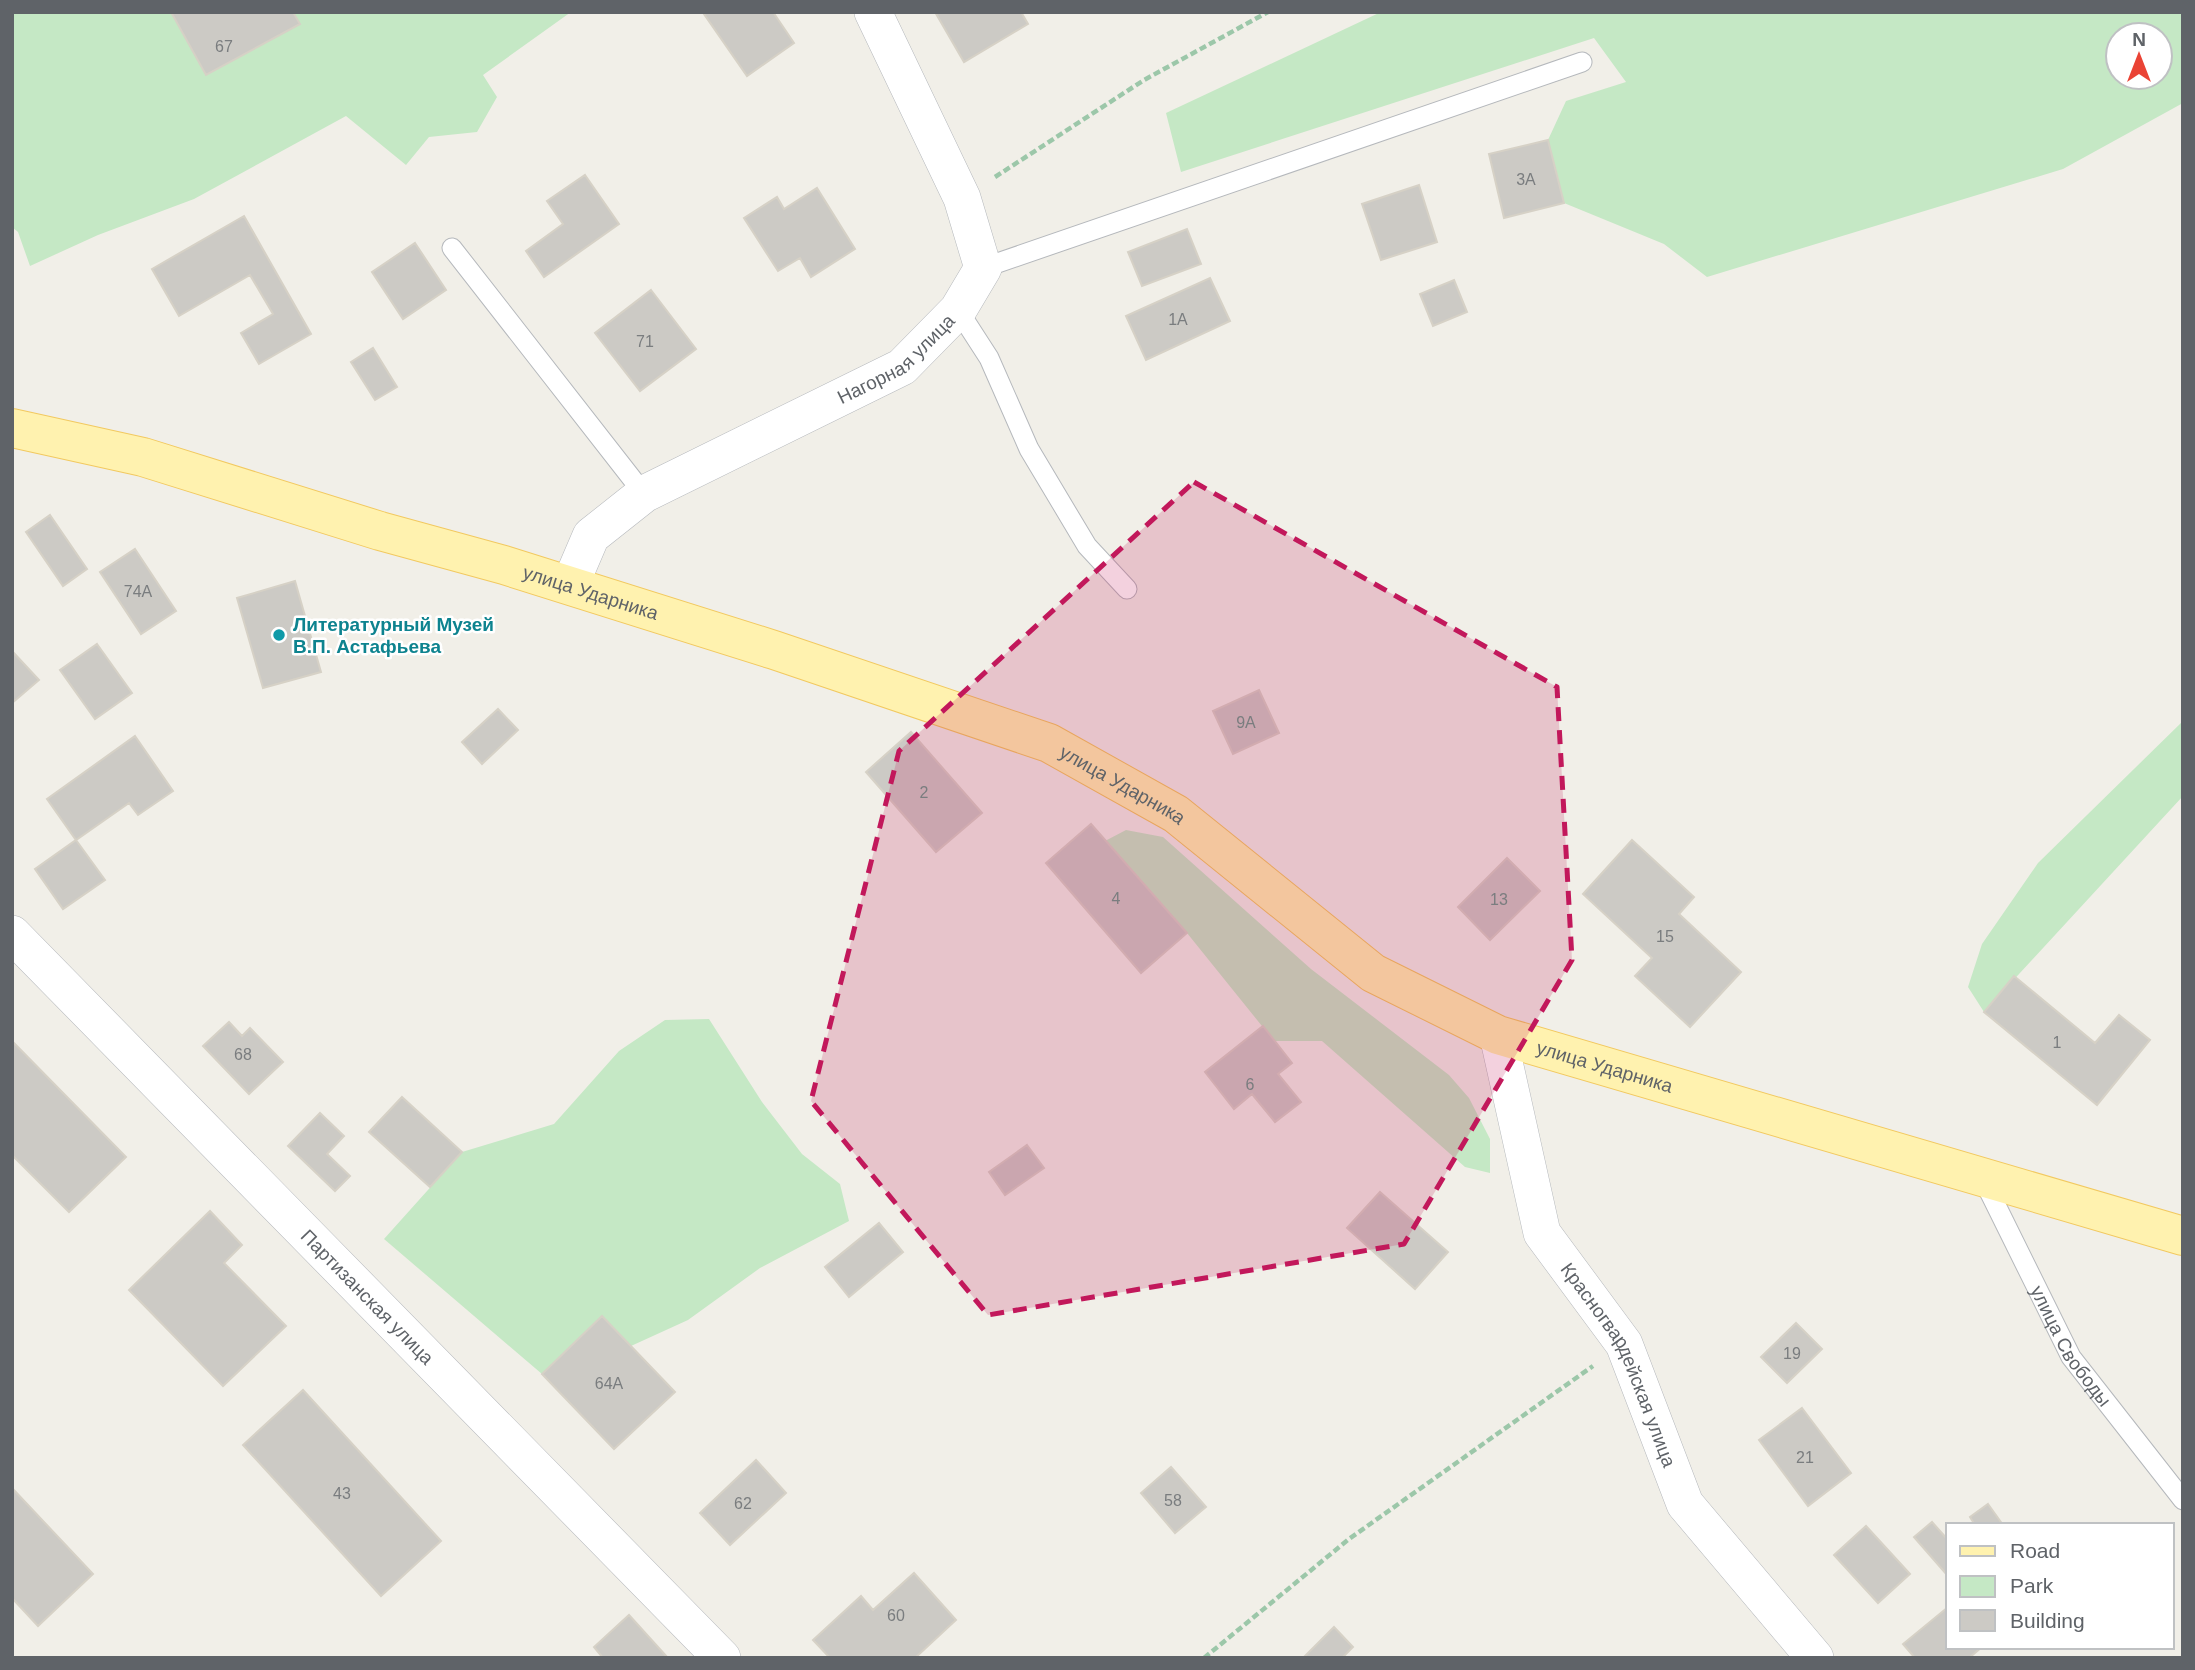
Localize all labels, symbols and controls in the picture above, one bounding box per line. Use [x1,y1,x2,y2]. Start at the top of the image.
north arrow [2104,21,2174,91]
text: N [2132,29,2146,50]
house number: 67 [215,38,233,55]
house number: 3А [1516,171,1536,188]
street label: Нагорная улица [834,309,959,408]
house number: 1А [1168,311,1188,328]
house number: 71 [636,333,654,350]
street label: улица Ударника [520,561,661,624]
house number: 74А [124,583,153,600]
place label: Литературный Музей В.П. Астафьева [293,614,494,657]
marker: Литературный Музей В.П. Астафьева [271,627,287,643]
house number: 9А [1236,714,1256,731]
street label: улица Ударника [1056,741,1190,828]
house number: 2 [920,784,929,801]
house number: 4 [1112,890,1121,907]
house number: 13 [1490,891,1508,908]
house number: 15 [1656,928,1674,945]
house number: 1 [2053,1034,2062,1051]
street label: улица Ударника [1534,1036,1676,1096]
house number: 68 [234,1046,252,1063]
house number: 6 [1246,1076,1255,1093]
street label: Партизанская улица [297,1225,439,1369]
street label: Красногвардейская улица [1557,1259,1681,1470]
street label: улица Свободы [2027,1282,2116,1410]
house number: 19 [1783,1345,1801,1362]
house number: 64А [595,1375,624,1392]
house number: 21 [1796,1449,1814,1466]
house number: 43 [333,1485,351,1502]
house number: 58 [1164,1492,1182,1509]
house number: 62 [734,1495,752,1512]
legend [1946,1523,2174,1649]
text: Road [2010,1539,2060,1562]
text: Park [2010,1574,2054,1597]
house number: 60 [887,1607,905,1624]
text: Building [2010,1609,2085,1632]

